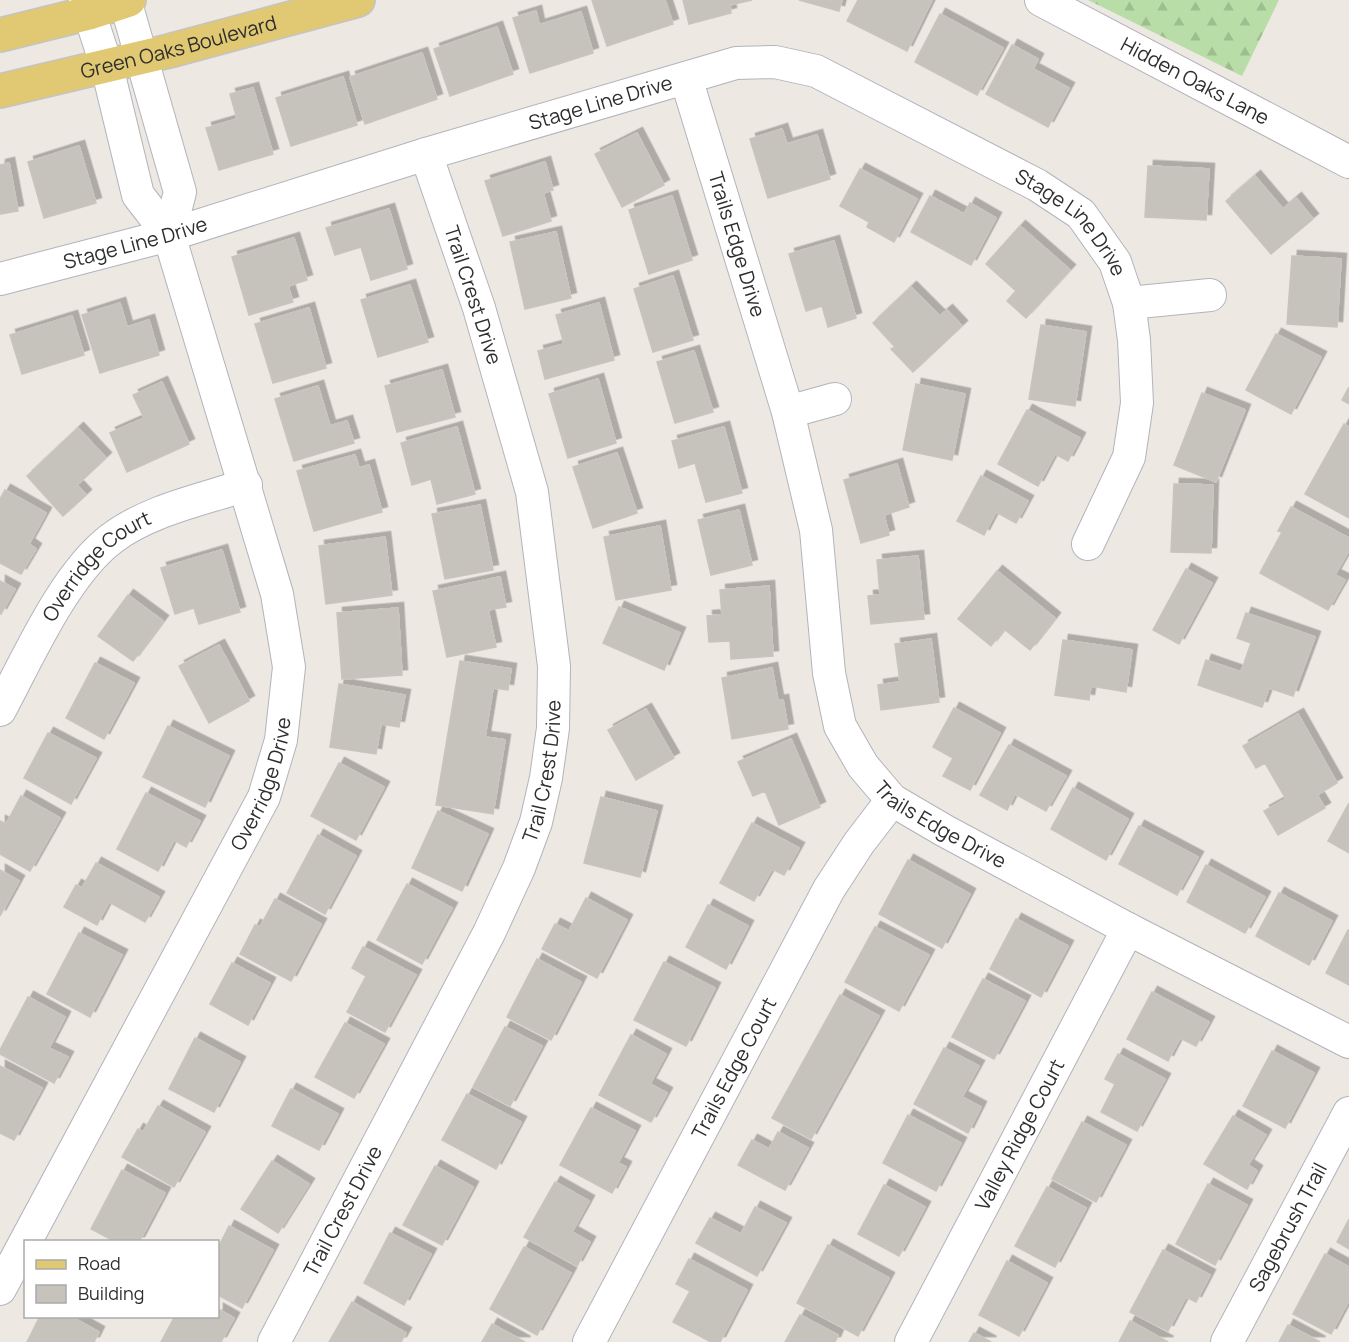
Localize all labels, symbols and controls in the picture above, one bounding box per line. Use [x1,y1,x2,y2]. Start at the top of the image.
street label: Green Oaks Boulevard [78,9,280,84]
street label: Hidden Oaks Lane [1116,30,1274,131]
street label: Stage Line Drive [525,68,675,136]
street label: Stage Line Drive [1011,162,1133,279]
street label: Trails Edge Drive [702,168,772,320]
street label: Stage Line Drive [60,210,211,275]
street label: Trail Crest Drive [438,222,509,368]
street label: Overridge Court [36,504,155,626]
street label: Trail Crest Drive [516,700,566,846]
street label: Overridge Drive [224,716,296,855]
street label: Trails Edge Drive [868,775,1011,874]
street label: Trails Edge Court [685,992,782,1143]
street label: Valley Ridge Court [968,1054,1070,1215]
street label: Trail Crest Drive [297,1141,388,1281]
street label: Sagebrush Trail [1242,1158,1333,1296]
legend [24,1240,219,1318]
text: Road [78,1251,121,1275]
text: Building [78,1281,144,1305]

